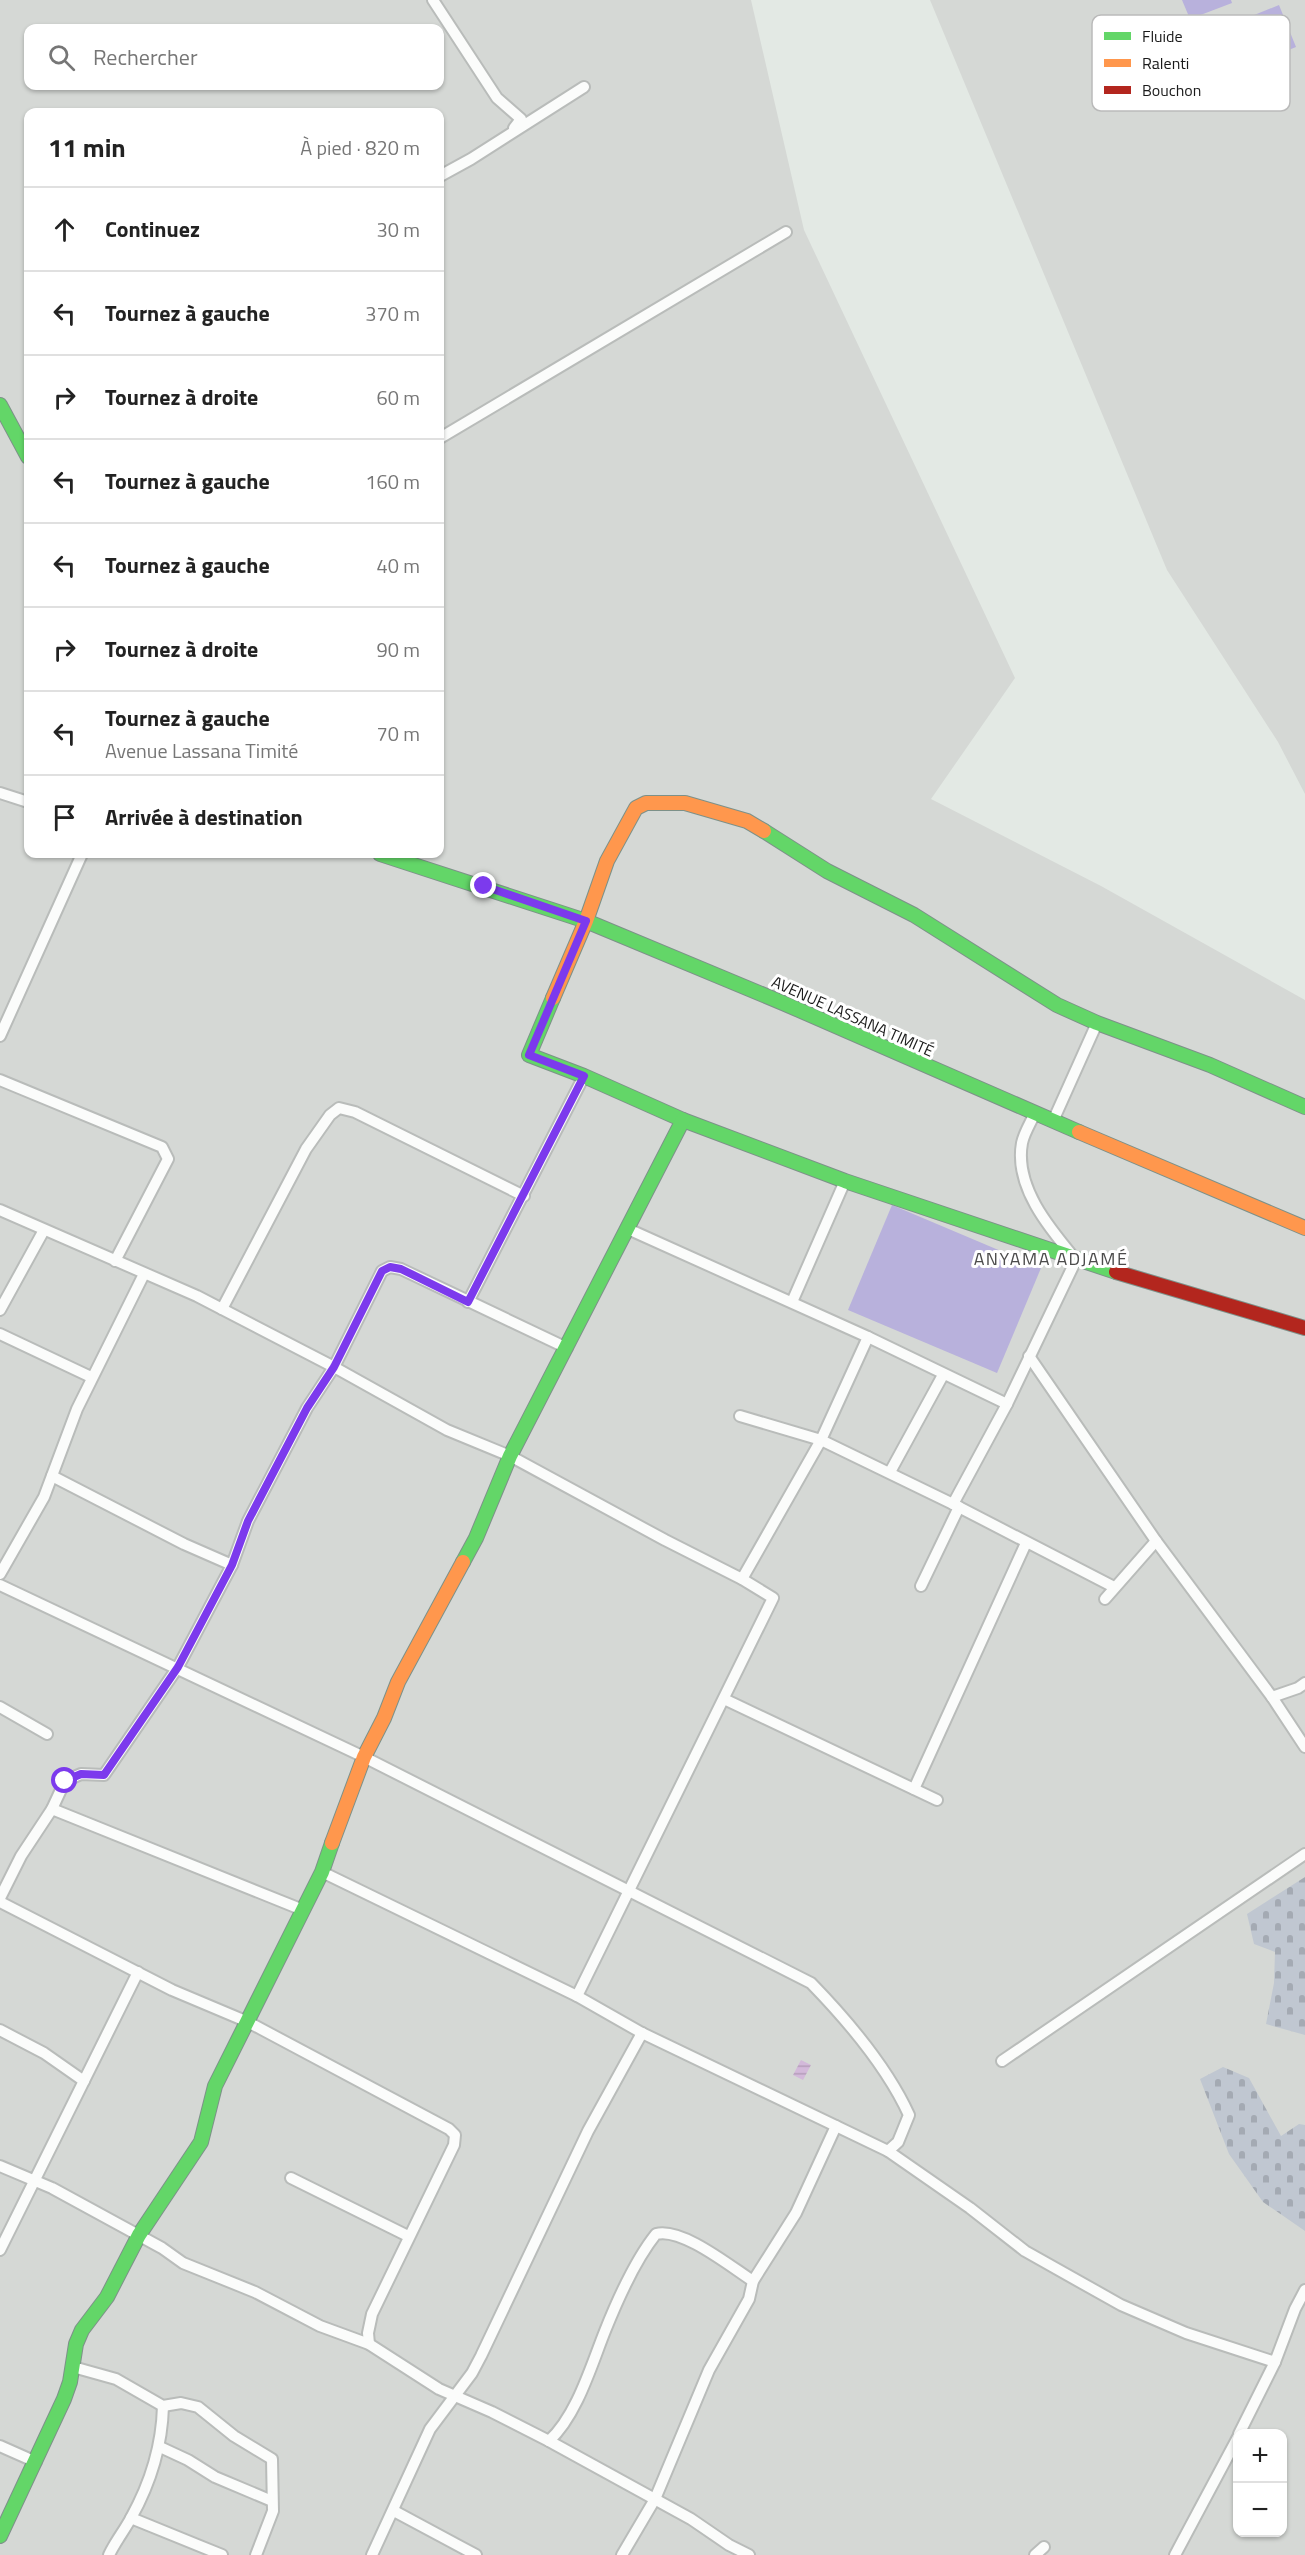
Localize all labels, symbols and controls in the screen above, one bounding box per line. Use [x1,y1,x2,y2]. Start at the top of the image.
legend [1092,15,1290,111]
search box [24,24,444,90]
text: Fluide [1142,24,1183,48]
text: Rechercher [93,40,198,74]
icon: search [45,41,78,74]
text: Ralenti [1142,51,1189,75]
text: Bouchon [1142,78,1201,102]
text: 11 min [48,128,126,167]
text: À pied · 820 m [300,132,420,163]
text: Continuez [105,212,200,246]
icon: ahead [48,213,81,246]
text: 30 m [376,214,420,245]
text: Tournez à gauche [105,296,270,330]
icon: left [48,297,81,330]
text: 370 m [365,298,420,329]
text: Tournez à droite [105,380,258,414]
icon: right [48,381,81,414]
text: 60 m [376,382,420,413]
text: Tournez à gauche [105,464,270,498]
icon: left [48,465,81,498]
text: 160 m [365,466,420,497]
text: Tournez à gauche [105,548,270,582]
icon: left [48,549,81,582]
text: 40 m [376,550,420,581]
text: Tournez à droite [105,632,258,666]
icon: right [48,633,81,666]
text: 90 m [376,634,420,665]
text: Tournez à gauche [105,701,270,735]
icon: left [48,717,81,750]
text: 70 m [376,718,420,749]
text: Avenue Lassana Timité [105,735,298,766]
text: Arrivée à destination [105,800,303,834]
icon: arrive [48,801,81,834]
route end [470,872,496,898]
street label: AVENUE LASSANA TIMITÉ [768,969,938,1063]
district label: ANYAMA ADJAMÉ [974,1245,1128,1272]
route start [51,1767,77,1793]
map controls [1233,2429,1287,2537]
button: + [1233,2429,1287,2483]
button: − [1233,2483,1287,2537]

